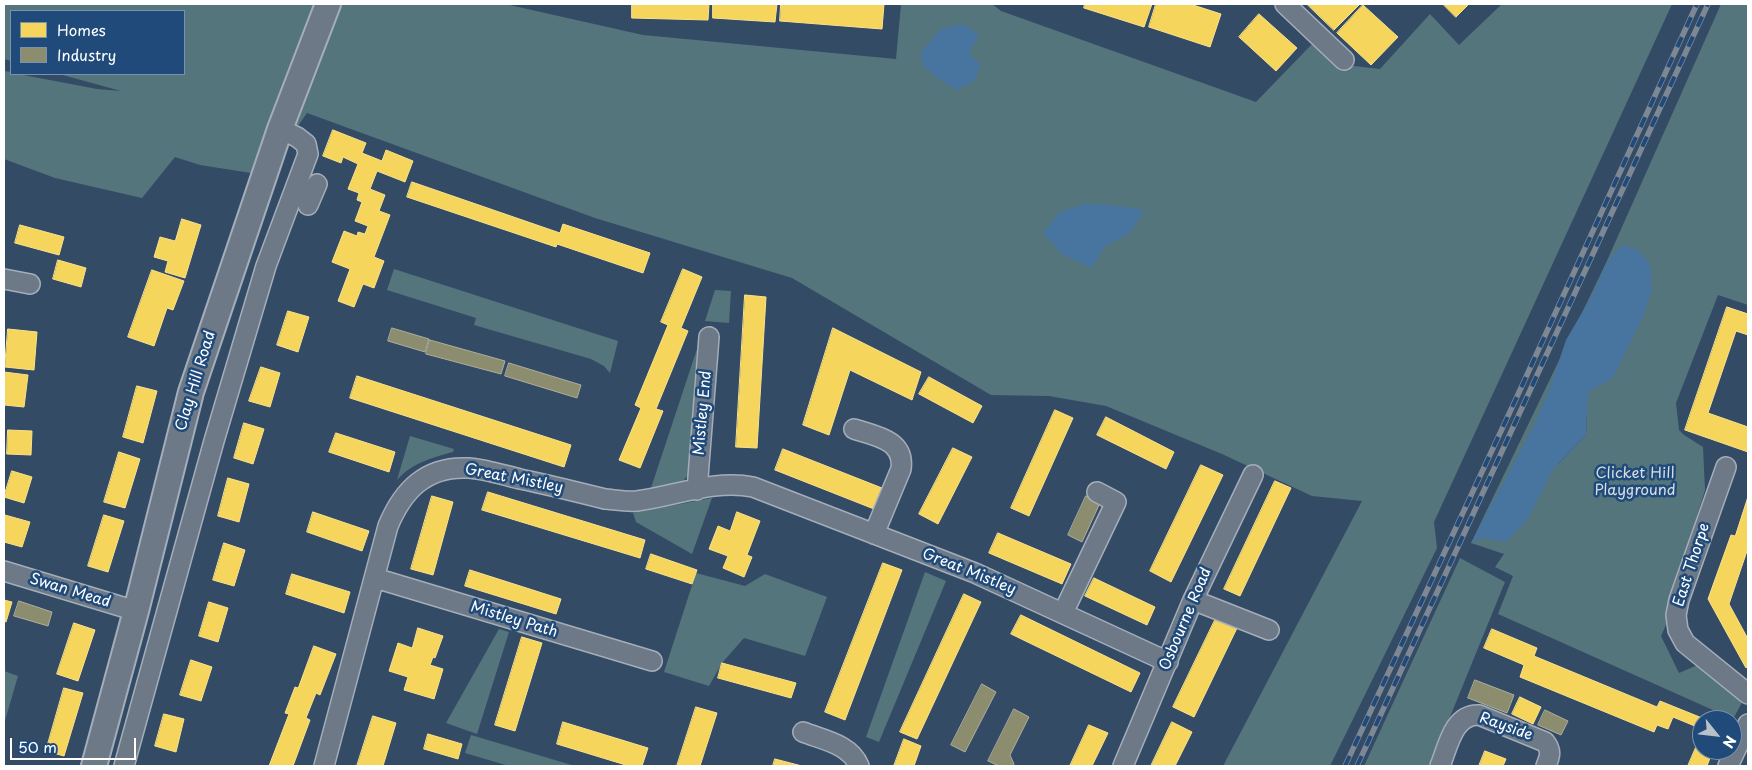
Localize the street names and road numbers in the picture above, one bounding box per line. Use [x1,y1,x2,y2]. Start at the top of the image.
street label: Clay Hill Road [172,329,220,433]
street label: Mistley End [690,370,716,456]
street label: Great Mistley [463,461,565,497]
street label: East Thorpe [1670,521,1714,609]
street label: Great Mistley [919,545,1019,599]
street label: Osbourne Road [1156,565,1216,673]
street label: Swan Mead [27,570,113,612]
street label: Mistley Path [468,598,560,642]
street label: Rayside [1477,709,1535,745]

